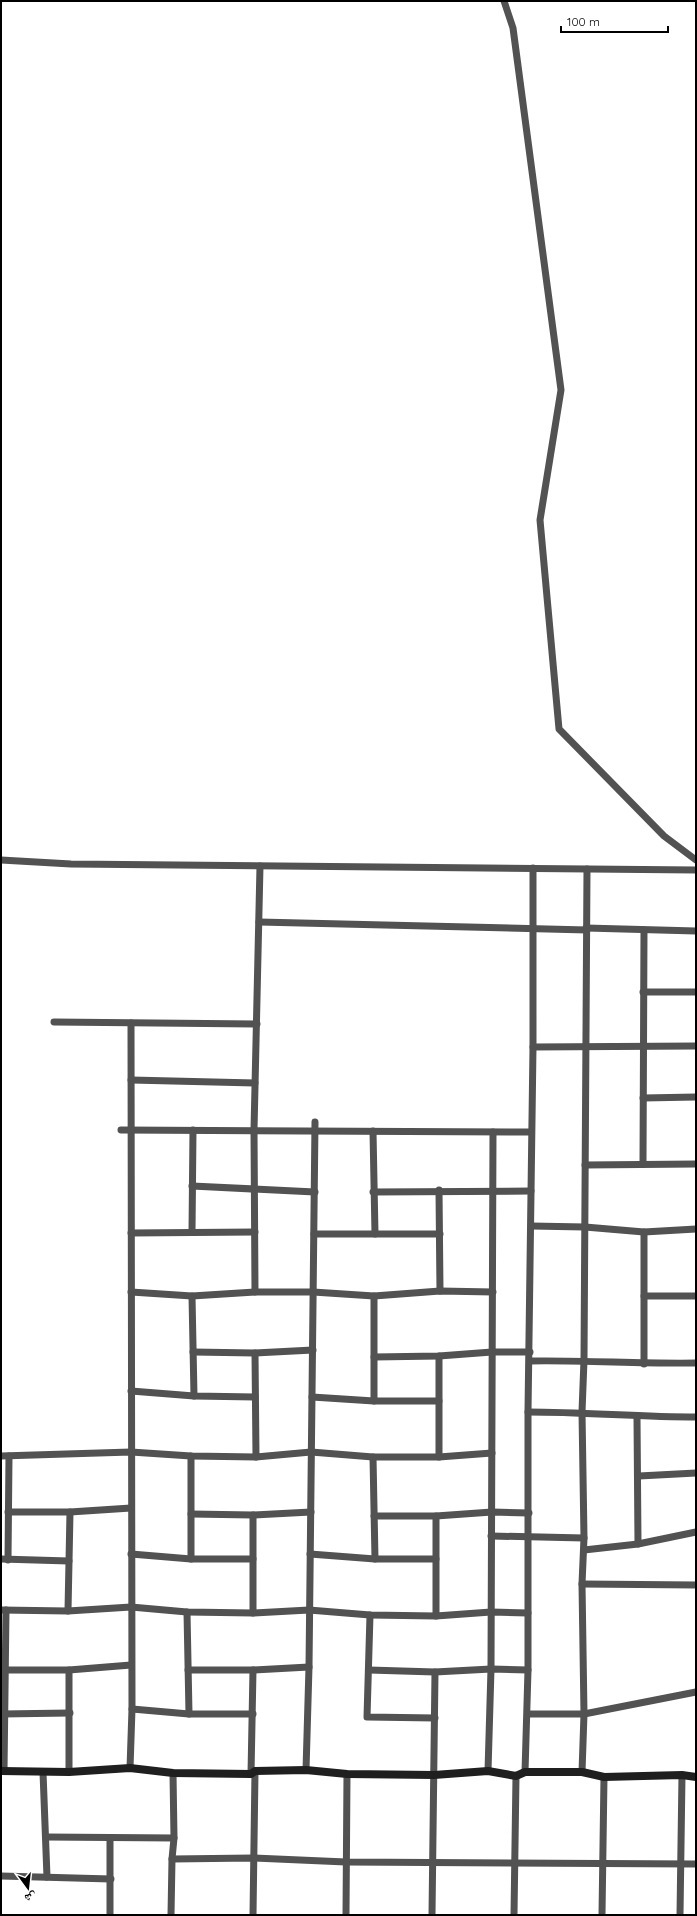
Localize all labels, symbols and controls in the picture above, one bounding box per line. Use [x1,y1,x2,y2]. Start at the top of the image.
scale bar [561,8,668,34]
text: 100 m [567,14,600,29]
north arrow [8,1868,48,1908]
text: ش [23,1888,38,1906]

